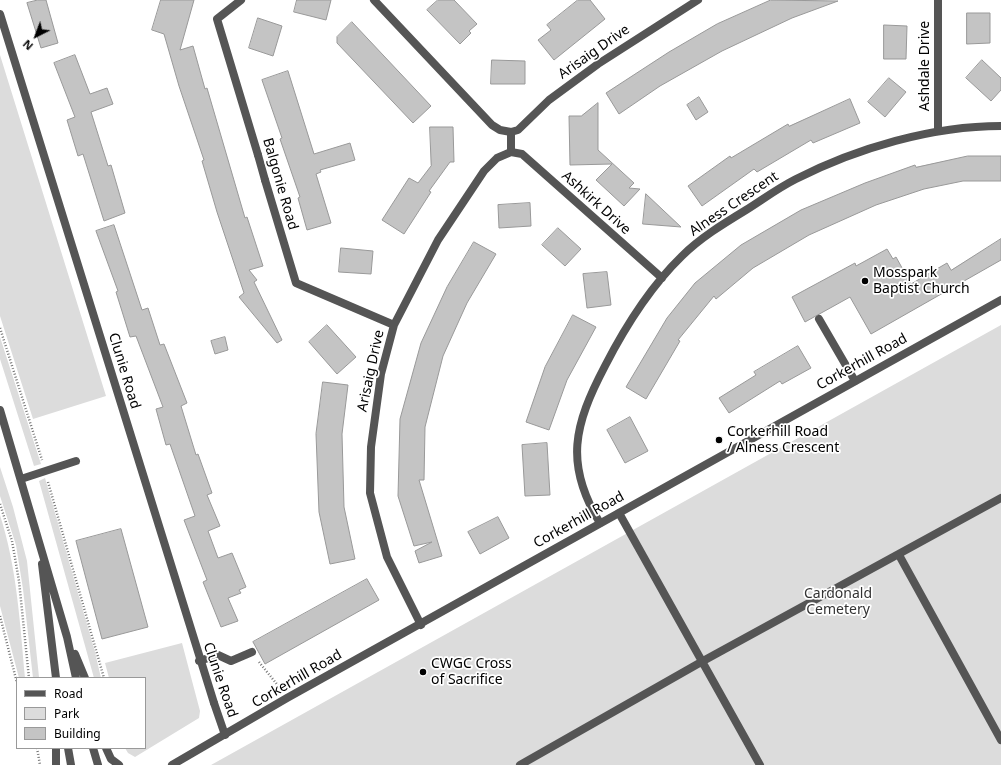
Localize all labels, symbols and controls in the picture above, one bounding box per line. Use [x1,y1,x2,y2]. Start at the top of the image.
north arrow [16,16,56,56]
street label: Arisaig Drive [555,21,633,83]
street label: Ashdale Drive [917,21,933,111]
text: N [19,37,36,54]
street label: Balgonie Road [259,136,301,232]
street label: Ashkirk Drive [558,168,634,238]
street label: Alness Crescent [686,168,782,240]
place label: Mosspark Baptist Church [873,265,970,298]
marker: Mosspark Baptist Church [860,276,870,286]
street label: Arisaig Drive [354,328,388,414]
street label: Corkerhill Road [814,330,910,394]
street label: Clunie Road [104,331,144,411]
place label: Corkerhill Road / Alness Crescent [727,424,839,456]
marker: Corkerhill Road / Alness Crescent [714,435,724,445]
street label: Corkerhill Road [531,488,627,552]
park label: Cardonald Cemetery [804,586,872,618]
street label: Clunie Road [199,640,241,720]
street label: Corkerhill Road [249,646,345,712]
place label: CWGC Cross of Sacrifice [431,656,512,688]
marker: CWGC Cross of Sacrifice [418,667,428,677]
legend [16,677,146,749]
text: Road [54,685,83,702]
text: Park [54,705,79,722]
text: Building [54,725,101,742]

